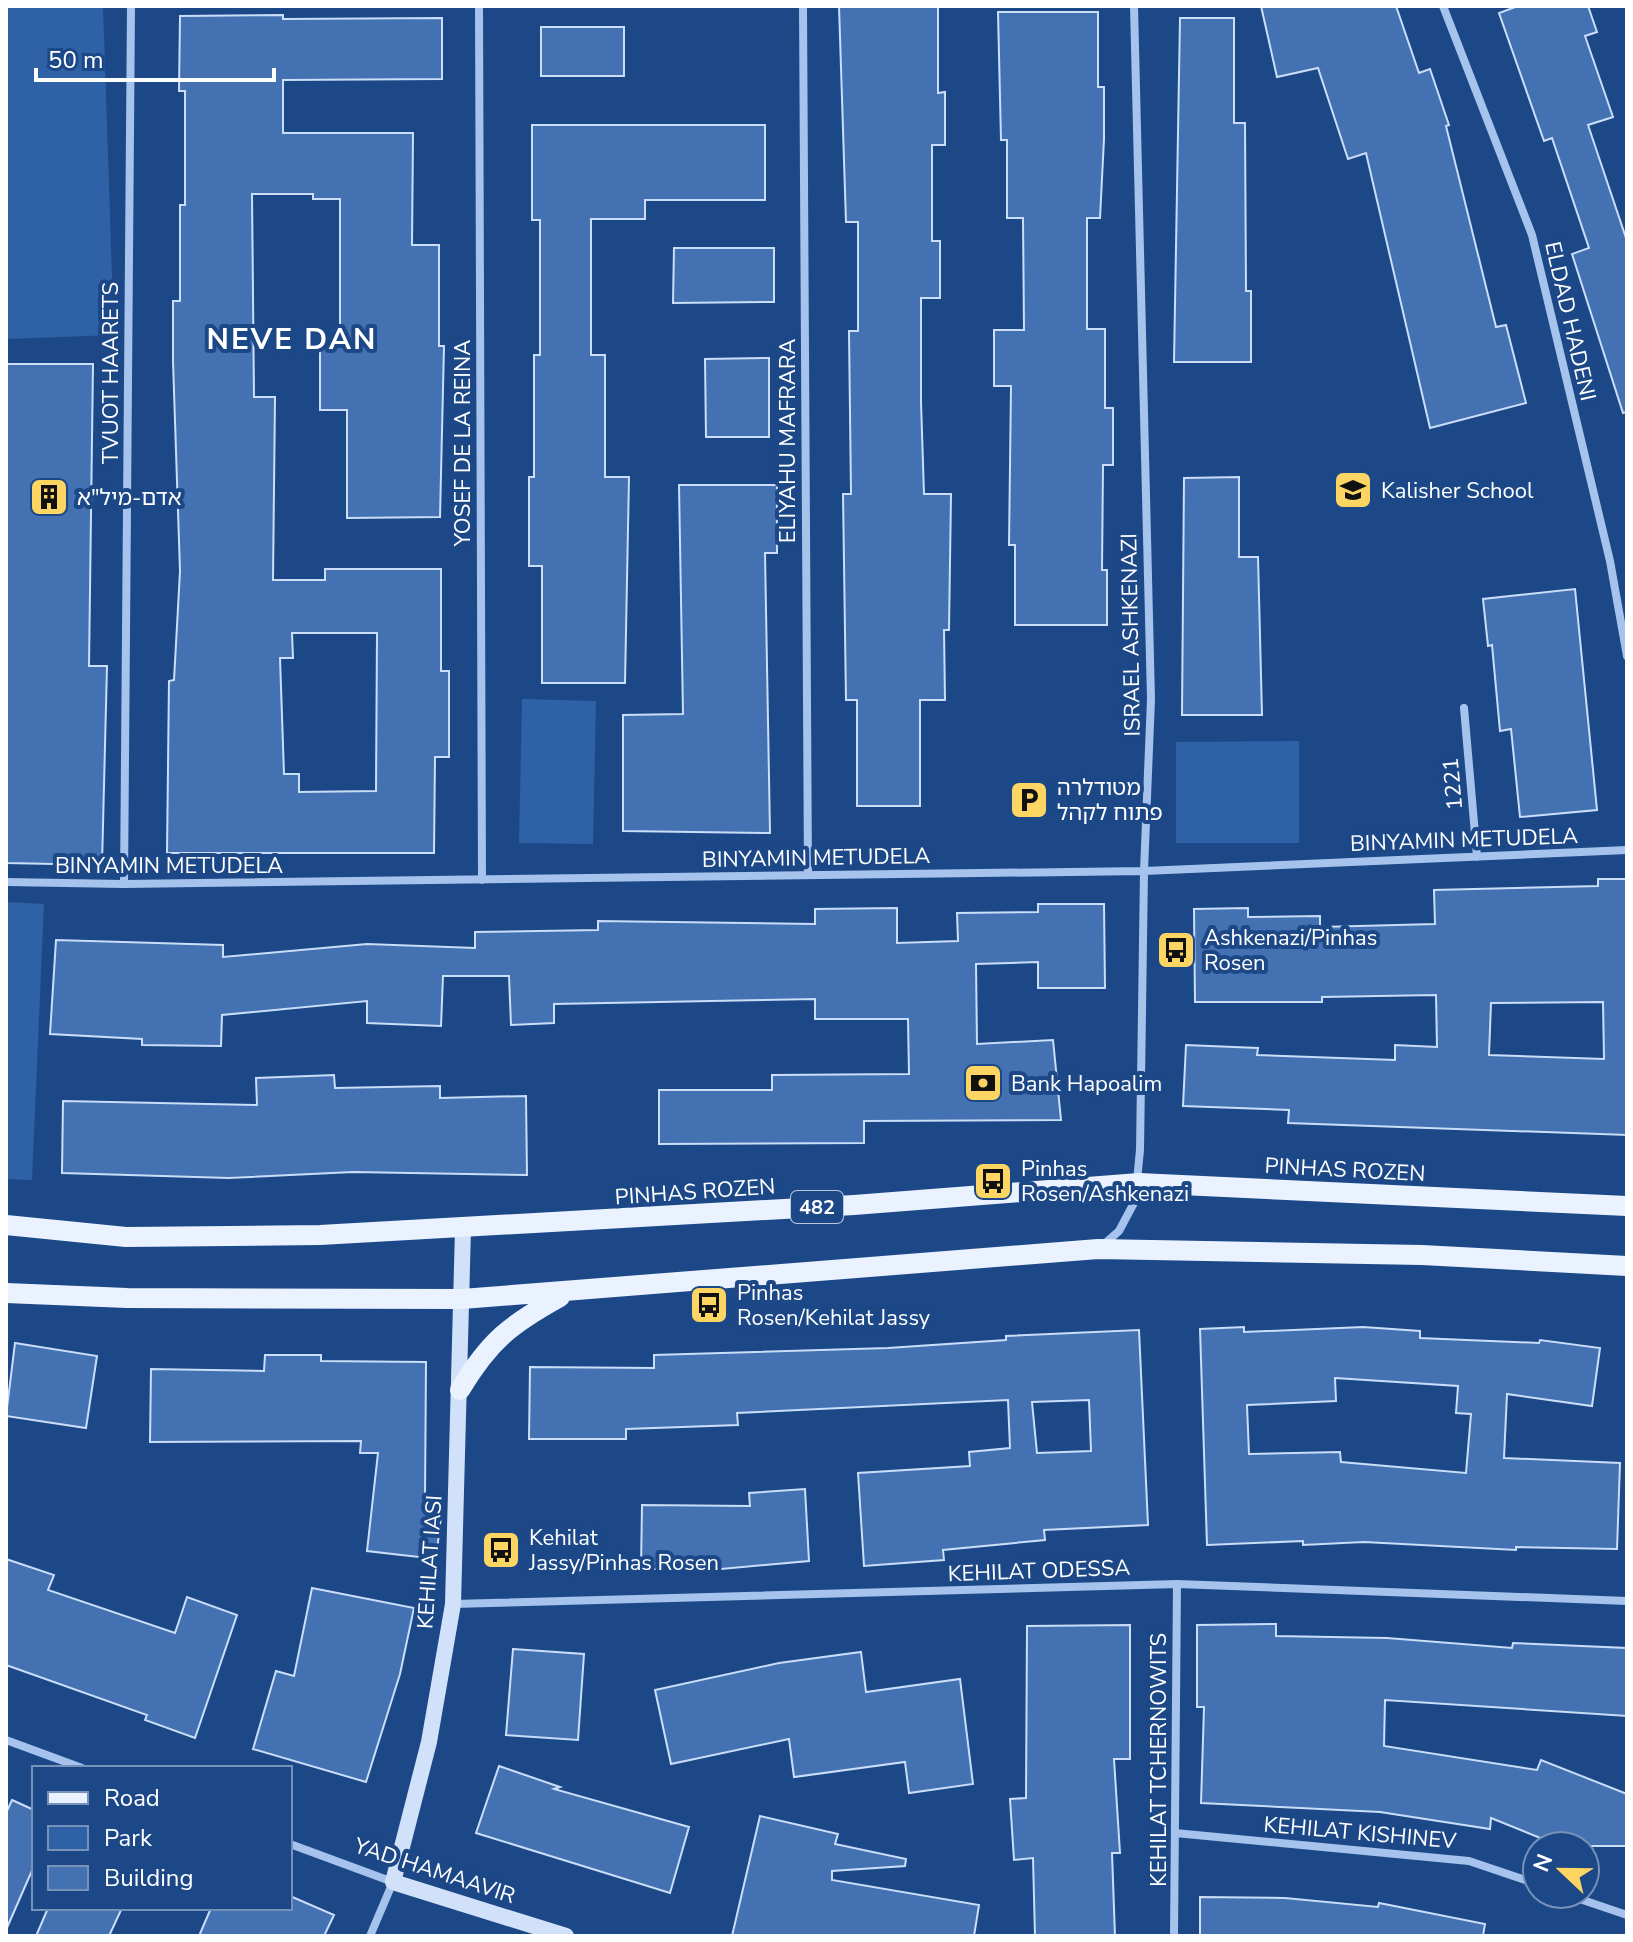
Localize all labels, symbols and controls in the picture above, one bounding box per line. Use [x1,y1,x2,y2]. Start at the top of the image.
scale bar [36,32,274,82]
text: 50 m [48,44,104,76]
street label: ELDAD HADENI [1537,239,1603,404]
street label: TVUOT HAARETS [96,282,126,464]
district label: NEVE DAN [207,319,377,360]
street label: ELIYAHU MAFRARA [773,339,803,543]
street label: YOSEF DE LA REINA [448,340,478,547]
school or university icon: Kalisher School [1332,469,1374,511]
building icon: אדם-מיל"א [28,476,70,518]
place label: Kalisher School [1381,476,1534,506]
place label: אדם-מיל"א [77,483,182,513]
street label: ISRAEL ASHKENAZI [1114,533,1148,737]
street label: 1221 [1436,756,1470,812]
place label: מטודלרה פתוח לקהל [1057,773,1163,828]
parking icon: מטודלרה פתוח לקהל [1008,779,1050,821]
street label: BINYAMIN METUDELA [1349,821,1579,859]
street label: BINYAMIN METUDELA [702,841,930,875]
street label: BINYAMIN METUDELA [55,851,283,881]
place label: Ashkenazi/Pinhas Rosen [1204,923,1377,978]
bus stop icon: Ashkenazi/Pinhas Rosen [1155,929,1197,971]
bank icon: Bank Hapoalim [962,1062,1004,1104]
place label: Bank Hapoalim [1011,1069,1162,1099]
street label: PINHAS ROZEN [1264,1151,1426,1189]
place label: Pinhas Rosen/Ashkenazi [1021,1154,1189,1209]
bus stop icon: Pinhas Rosen/Ashkenazi [972,1160,1014,1202]
street label: PINHAS ROZEN [614,1171,776,1213]
road number: 482 [791,1191,843,1223]
place label: Pinhas Rosen/Kehilat Jassy [737,1278,931,1333]
bus stop icon: Pinhas Rosen/Kehilat Jassy [688,1284,730,1326]
street label: KEHILAT IASI [410,1494,450,1630]
place label: Kehilat Jassy/Pinhas Rosen [528,1523,719,1578]
bus stop icon: Kehilat Jassy/Pinhas Rosen [480,1529,522,1571]
street label: KEHILAT ODESSA [947,1553,1131,1589]
street label: KEHILAT TCHERNOWITS [1144,1633,1174,1887]
legend [32,1766,292,1910]
text: Road [104,1782,160,1814]
street label: KEHILAT KISHINEV [1262,1810,1458,1856]
text: Park [104,1822,153,1854]
street label: YAD HAMAAVIR [349,1830,519,1911]
north arrow [1521,1830,1601,1910]
text: N [1526,1850,1560,1876]
text: Building [104,1862,194,1894]

